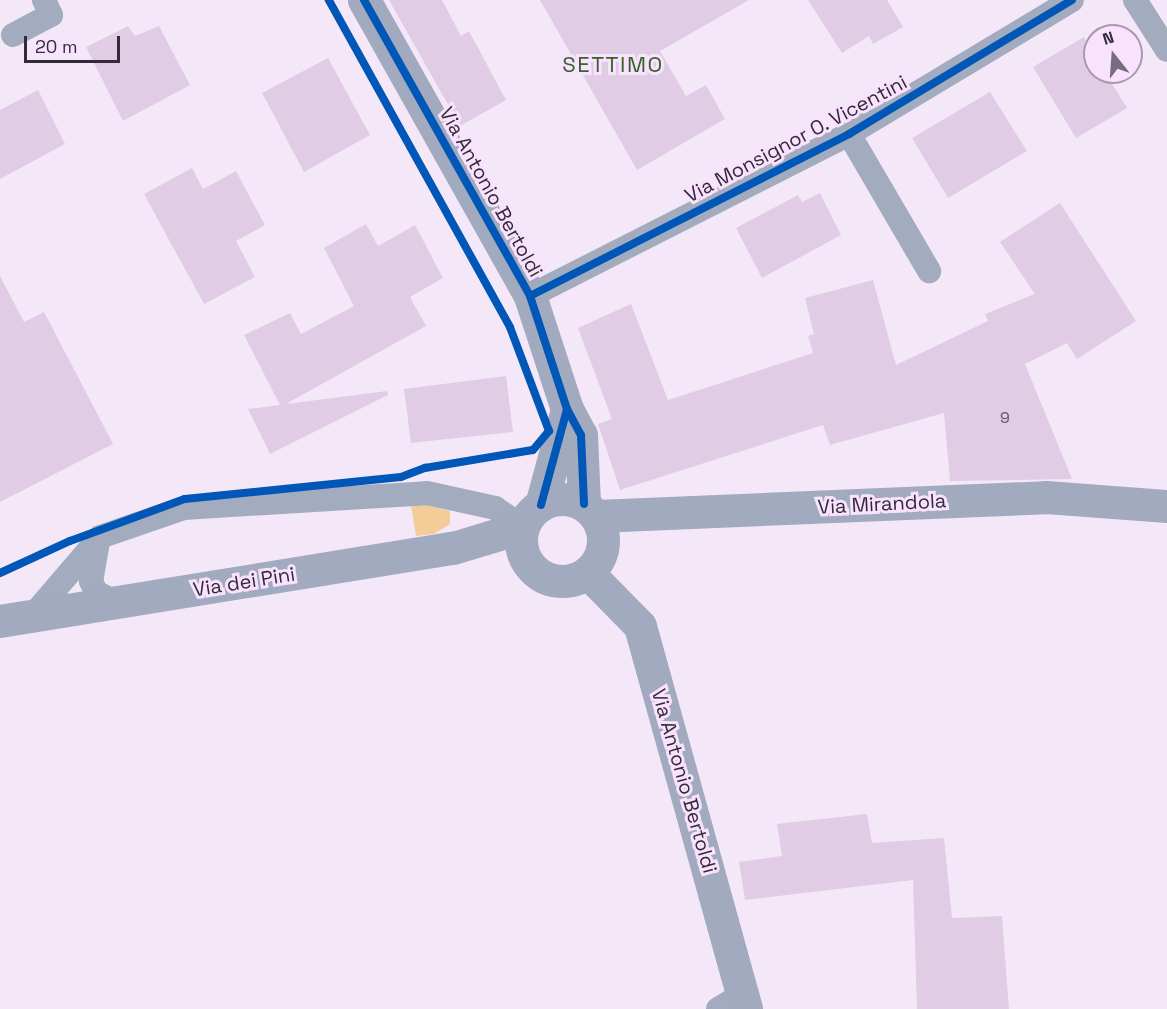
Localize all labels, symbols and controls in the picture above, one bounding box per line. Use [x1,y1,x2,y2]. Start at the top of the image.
scale bar [27,24,123,62]
north arrow [1083,24,1143,84]
text: N [1100,27,1116,50]
text: 20 m [35,35,78,58]
district label: SETTIMO [562,52,664,78]
street label: Via Monsignor O. Vicentini [681,70,911,208]
street label: Via Antonio Bertoldi [434,103,548,281]
house number: 9 [1000,408,1010,428]
street label: Via Mirandola [817,489,947,519]
street label: Via dei Pini [191,562,297,602]
street label: Via Antonio Bertoldi [646,686,722,876]

